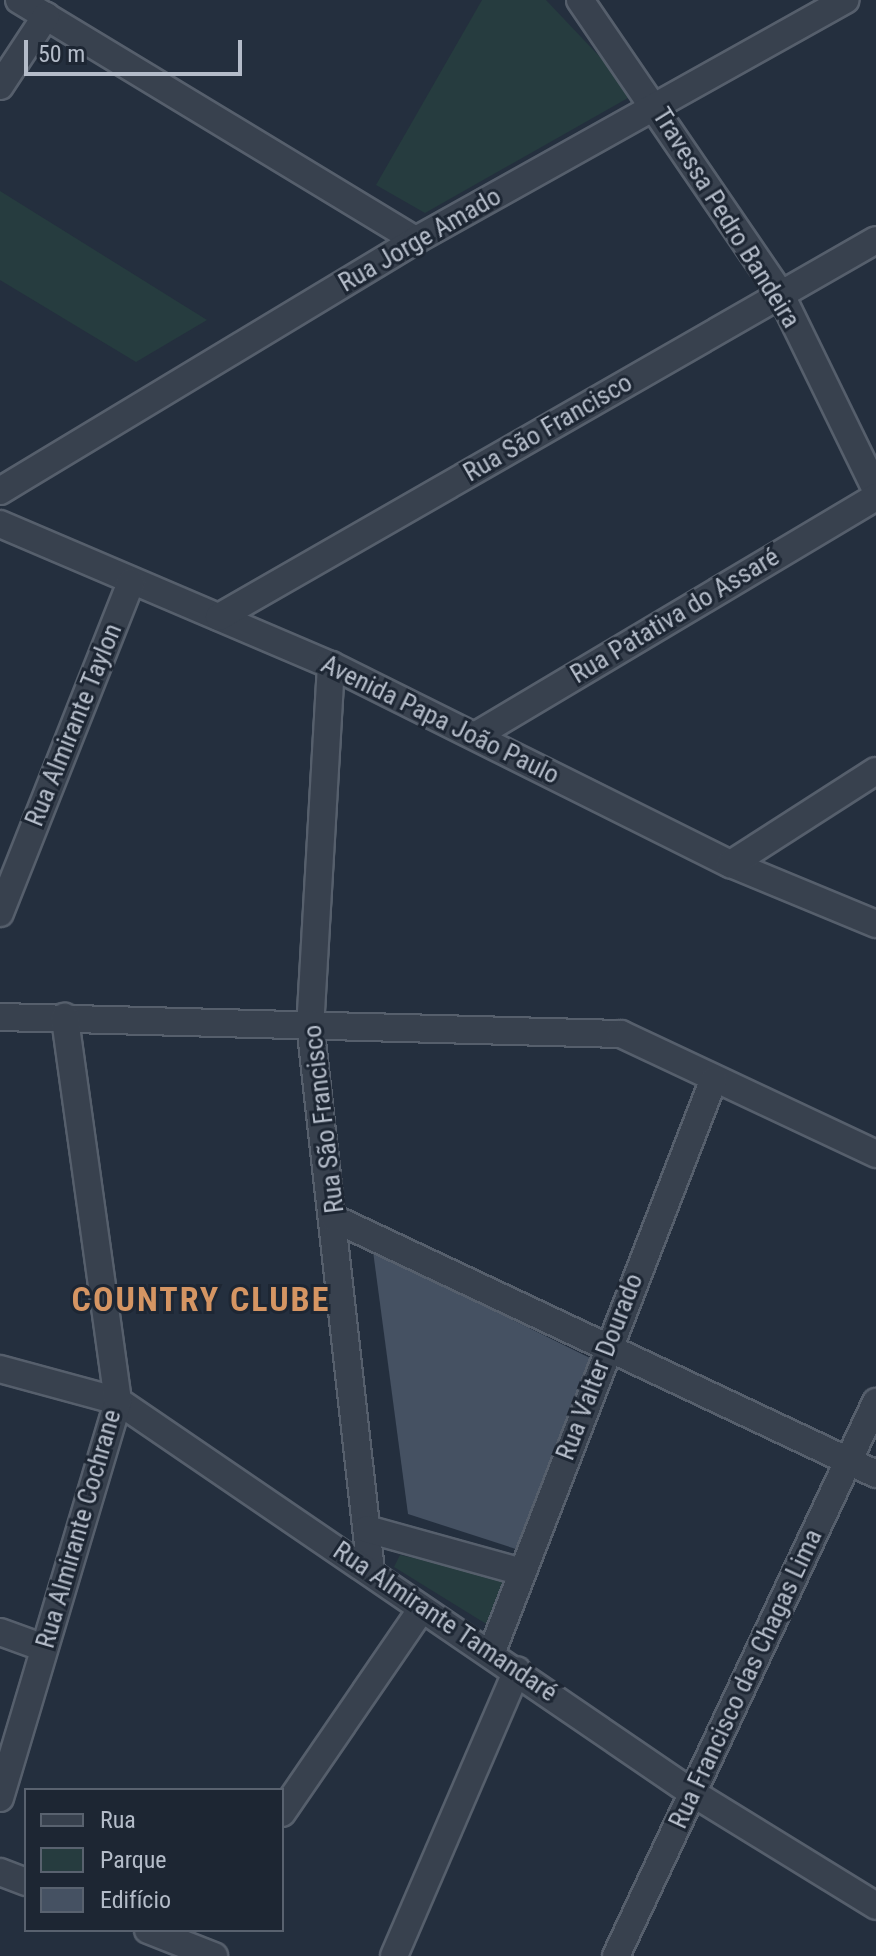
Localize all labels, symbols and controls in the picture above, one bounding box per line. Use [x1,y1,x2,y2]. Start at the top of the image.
scale bar [28,24,246,74]
text: 50 m [38,40,85,68]
street label: Travessa Pedro Bandeira [646,102,806,334]
street label: Rua Jorge Amado [333,181,507,299]
street label: Rua São Francisco [458,367,638,489]
street label: Rua Patativa do Assaré [565,541,785,691]
street label: Rua Almirante Taylon [19,619,129,831]
street label: Avenida Papa João Paulo [316,649,564,791]
street label: Rua São Francisco [297,1023,351,1215]
street label: Rua Valter Dourado [550,1269,650,1465]
district label: COUNTRY CLUBE [72,1280,330,1320]
street label: Rua Almirante Cochrane [30,1406,128,1652]
street label: Rua Francisco das Chagas Lima [663,1524,829,1834]
street label: Rua Almirante Tamandaré [327,1535,563,1709]
legend [24,1788,284,1932]
text: Rua [100,1806,136,1834]
text: Parque [100,1846,167,1874]
text: Edifício [100,1886,171,1914]

